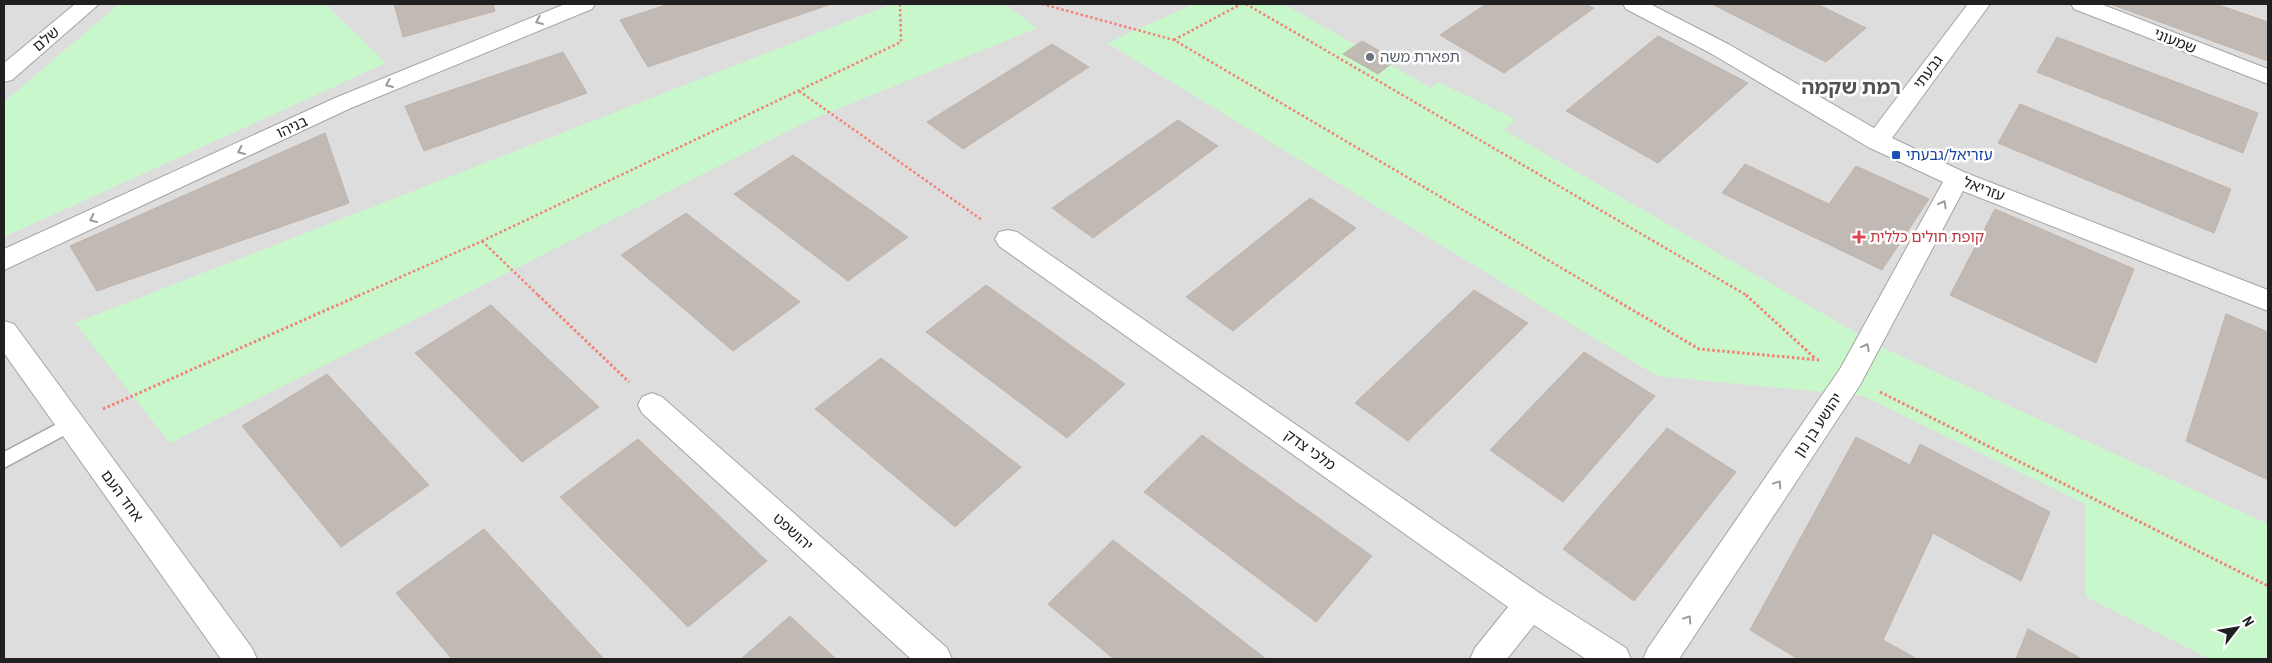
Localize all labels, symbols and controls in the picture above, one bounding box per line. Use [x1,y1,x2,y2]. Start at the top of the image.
one-way arrow [535,15,544,26]
street label: שלם [29,23,63,55]
street label: שמעוני [2151,24,2199,58]
place label: תפארת משה [1380,48,1460,66]
marker: תפארת משה [1364,51,1376,63]
street label: גבעתי [1909,51,1947,92]
district label: רמת שקמה [1801,75,1901,99]
one-way arrow [385,78,394,88]
street label: בניהו [274,112,311,142]
one-way arrow [237,144,246,155]
place label: עזריאל/גבעתי [1906,146,1993,164]
marker: עזריאל/גבעתי [1890,149,1902,161]
street label: עזריאל [1961,173,2008,205]
one-way arrow [1937,201,1947,210]
one-way arrow [89,213,98,223]
place label: קופת חולים כללית [1870,228,1984,246]
marker: קופת חולים כללית [1852,230,1866,244]
one-way arrow [1860,344,1870,353]
street label: יהושע בן נון [1790,390,1846,460]
street label: מלכי צדק [1281,426,1339,474]
street label: אחד העם [97,467,147,525]
one-way arrow [1772,480,1781,490]
street label: יהושפט [769,509,817,555]
north arrow [2212,603,2262,653]
text: N [2239,614,2257,629]
one-way arrow [1681,615,1691,624]

